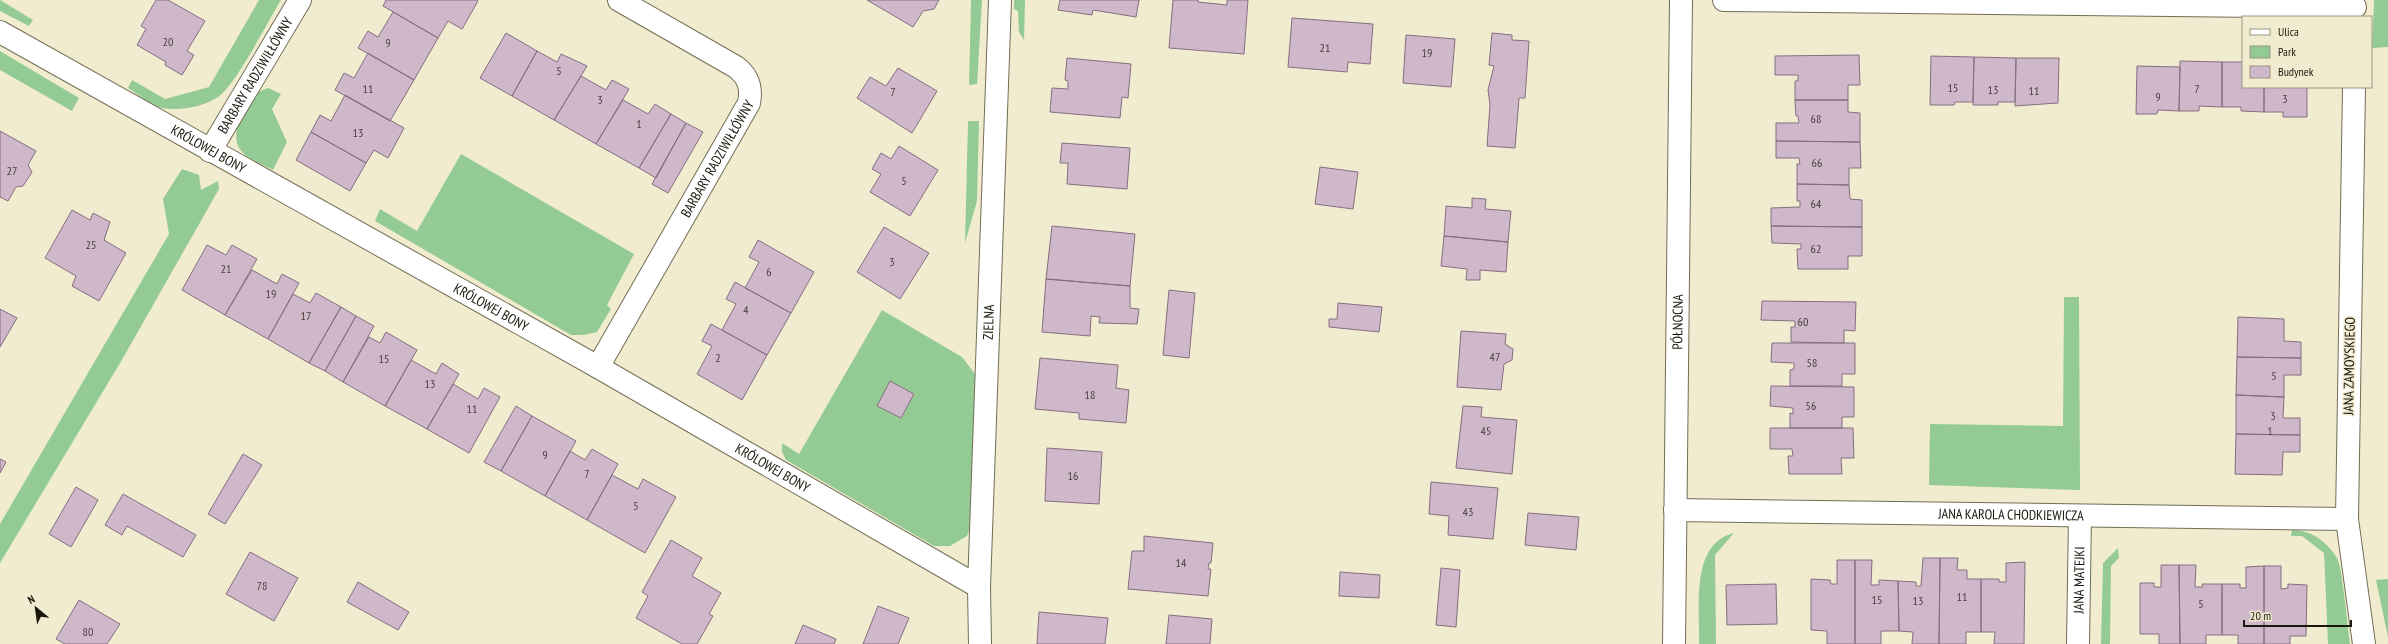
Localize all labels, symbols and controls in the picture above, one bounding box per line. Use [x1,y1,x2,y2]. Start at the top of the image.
street label: BARBARY RADZIWIŁŁÓWNY [213,13,297,137]
legend [2242,16,2372,88]
text: Ulica [2278,24,2299,39]
house number: 20 [163,34,173,49]
house number: 9 [385,35,391,50]
house number: 21 [1320,40,1330,55]
text: Park [2278,44,2296,59]
house number: 19 [1422,45,1432,60]
house number: 5 [556,63,562,78]
text: Budynek [2278,64,2314,79]
house number: 15 [1948,80,1958,95]
house number: 11 [363,81,373,96]
house number: 7 [2194,81,2200,96]
house number: 13 [1988,82,1998,97]
house number: 11 [2029,83,2039,98]
house number: 7 [890,84,896,99]
house number: 9 [2155,89,2161,104]
house number: 3 [2282,91,2288,106]
house number: 3 [597,92,603,107]
street label: BARBARY RADZIWIŁŁÓWNY [676,96,758,221]
house number: 68 [1811,111,1821,126]
house number: 1 [636,116,642,131]
street label: KRÓLOWEJ BONY [168,121,250,177]
house number: 13 [353,125,363,140]
house number: 66 [1812,155,1822,170]
house number: 27 [7,163,17,178]
house number: 5 [901,173,907,188]
house number: 64 [1811,196,1822,211]
house number: 25 [86,237,96,252]
house number: 62 [1811,241,1821,256]
house number: 3 [889,254,895,269]
house number: 21 [221,261,231,276]
house number: 6 [766,264,772,279]
street label: KRÓLOWEJ BONY [450,279,532,336]
house number: 19 [266,286,276,301]
street label: PÓŁNOCNA [1668,294,1687,350]
house number: 4 [743,302,749,317]
street label: ZIELNA [979,304,998,340]
house number: 17 [301,308,311,323]
house number: 60 [1798,314,1808,329]
street label: JANA ZAMOYSKIEGO [2339,316,2359,416]
house number: 47 [1490,349,1500,364]
house number: 2 [715,350,721,365]
house number: 15 [379,351,389,366]
house number: 58 [1807,355,1817,370]
house number: 5 [2271,368,2277,383]
house number: 13 [425,376,435,391]
house number: 18 [1085,387,1095,402]
house number: 56 [1806,398,1816,413]
house number: 11 [467,401,477,416]
house number: 3 [2270,408,2276,423]
house number: 45 [1481,423,1491,438]
house number: 1 [2267,423,2273,438]
street label: KRÓLOWEJ BONY [732,439,814,497]
house number: 9 [542,447,548,462]
house number: 7 [584,466,590,481]
house number: 16 [1068,468,1078,483]
house number: 5 [633,498,639,513]
house number: 43 [1463,504,1473,519]
street label: JANA KAROLA CHODKIEWICZA [1937,505,2084,524]
street label: JANA MATEJKI [2069,546,2089,615]
house number: 14 [1176,555,1187,570]
house number: 78 [257,578,267,593]
north arrow [16,588,56,628]
house number: 11 [1957,589,1967,604]
text: N [25,592,37,607]
house number: 15 [1872,592,1882,607]
house number: 13 [1913,593,1923,608]
house number: 5 [2198,596,2204,611]
scale bar [2244,602,2351,628]
text: 20 m [2250,608,2271,623]
house number: 80 [83,624,93,639]

